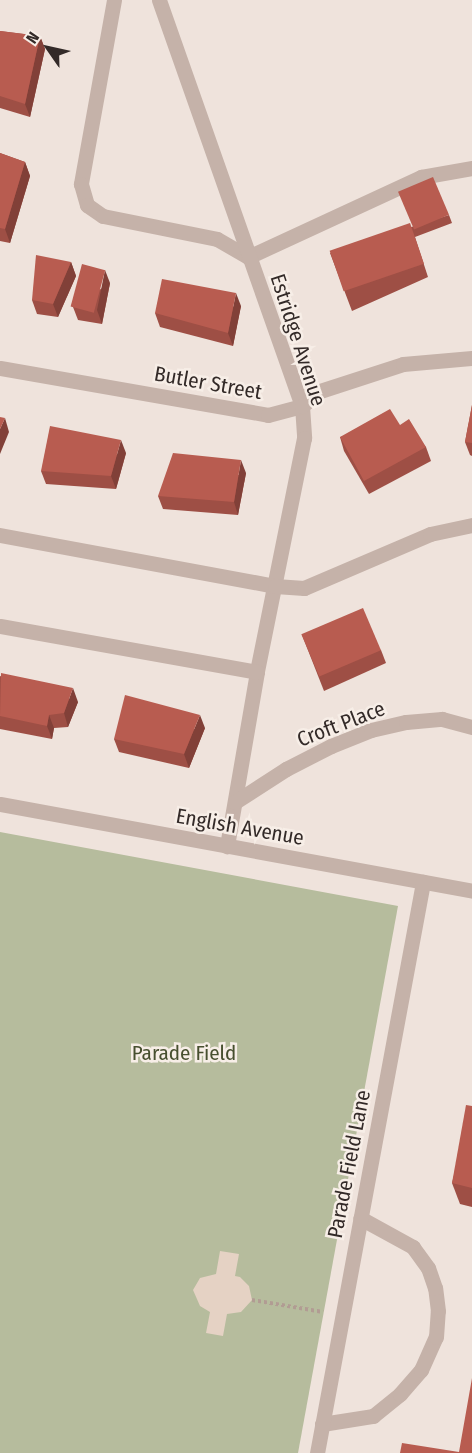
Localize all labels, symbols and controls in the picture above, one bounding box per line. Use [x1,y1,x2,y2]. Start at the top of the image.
north arrow [18,18,78,78]
text: N [22,28,43,47]
street label: Estridge Avenue [265,271,331,409]
street label: Butler Street [152,361,264,405]
street label: Croft Place [294,696,388,752]
street label: English Avenue [174,803,306,851]
park label: Parade Field [132,1040,236,1066]
street label: Parade Field Lane [322,1088,376,1240]

